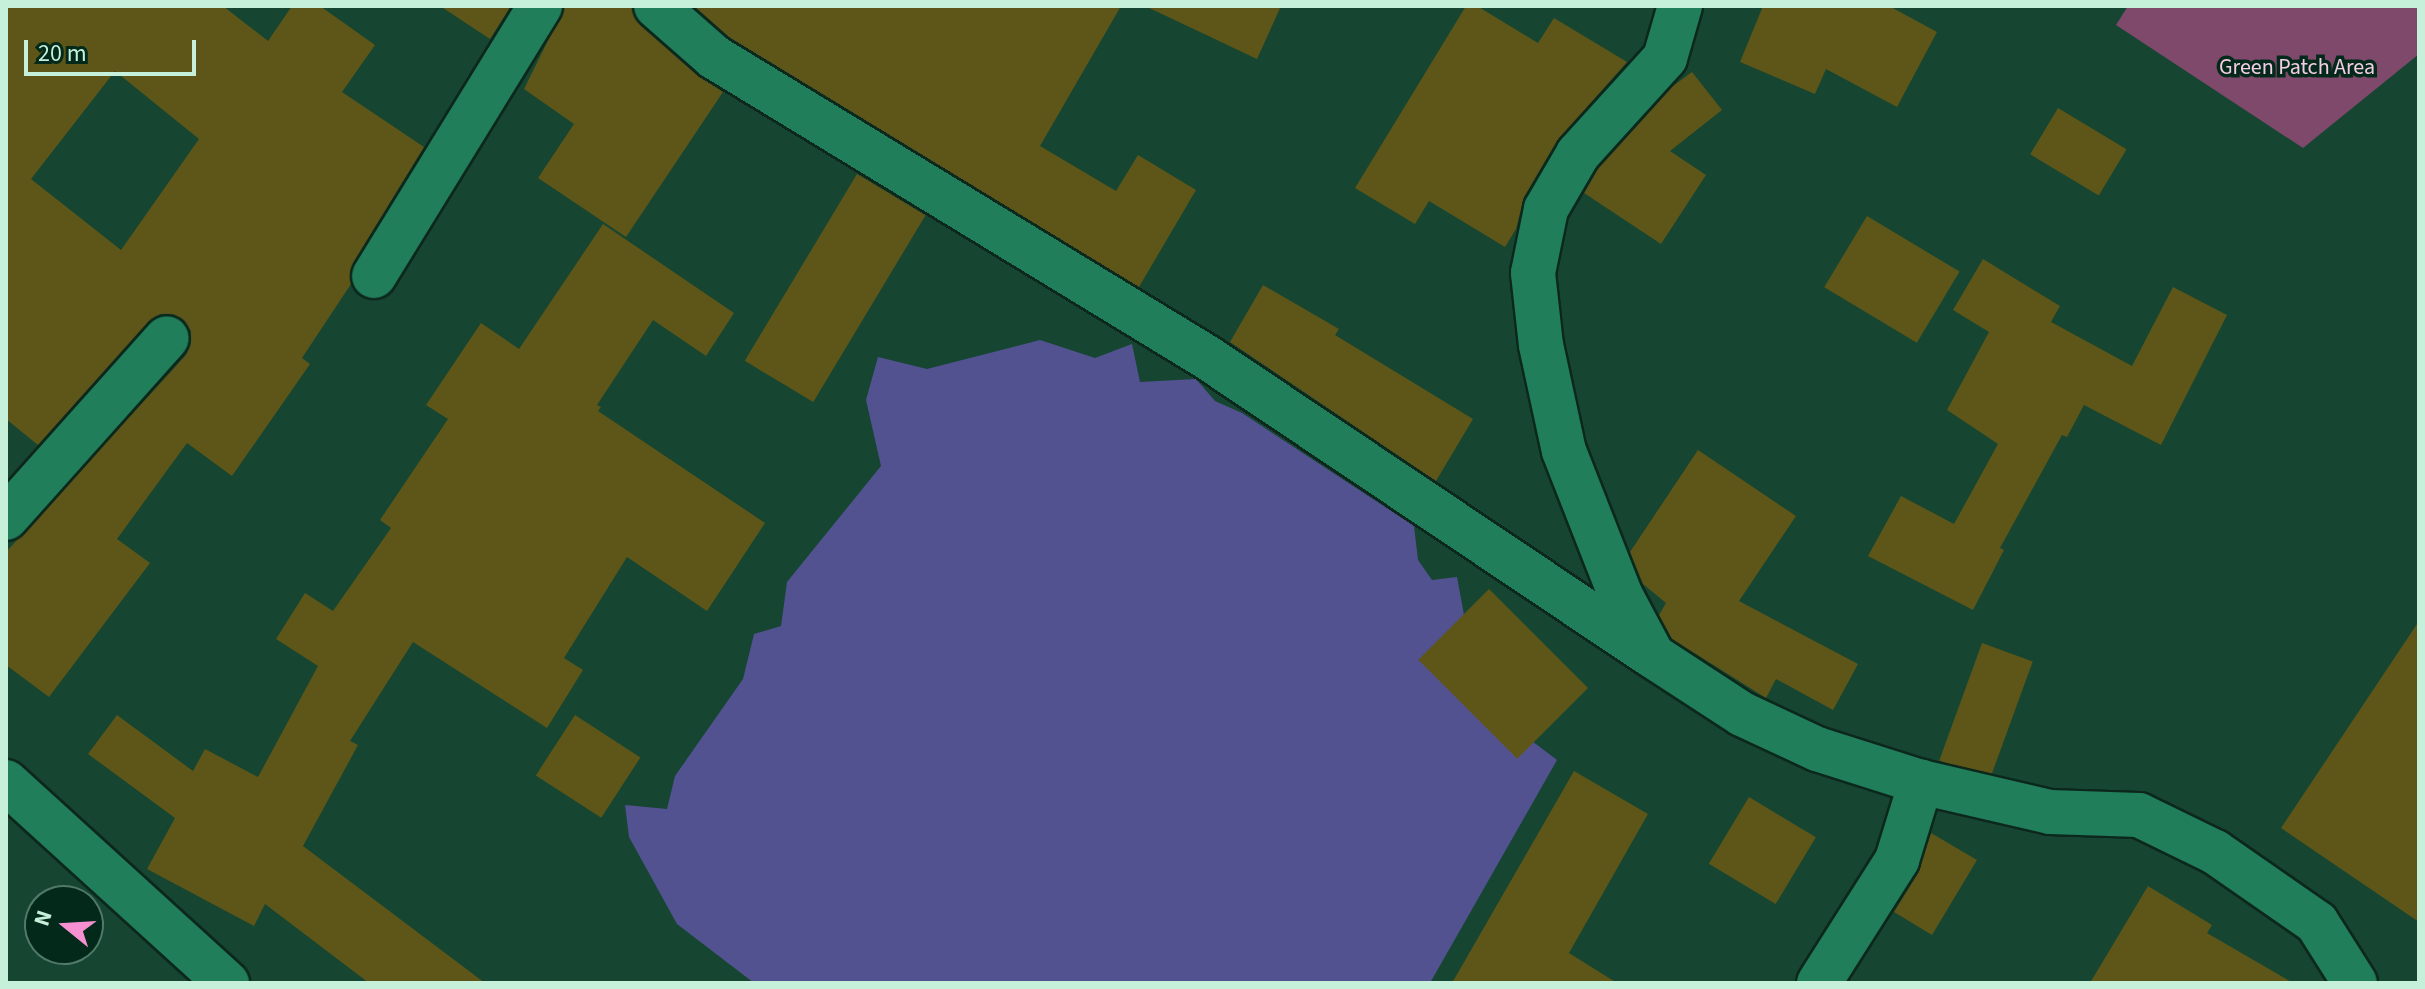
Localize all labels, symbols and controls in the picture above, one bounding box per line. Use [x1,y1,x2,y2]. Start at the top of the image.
scale bar [28,24,200,74]
text: 20 m [38,36,87,71]
park label: Green Patch Area [2219,55,2375,81]
north arrow [24,885,104,965]
text: N [26,906,61,930]

